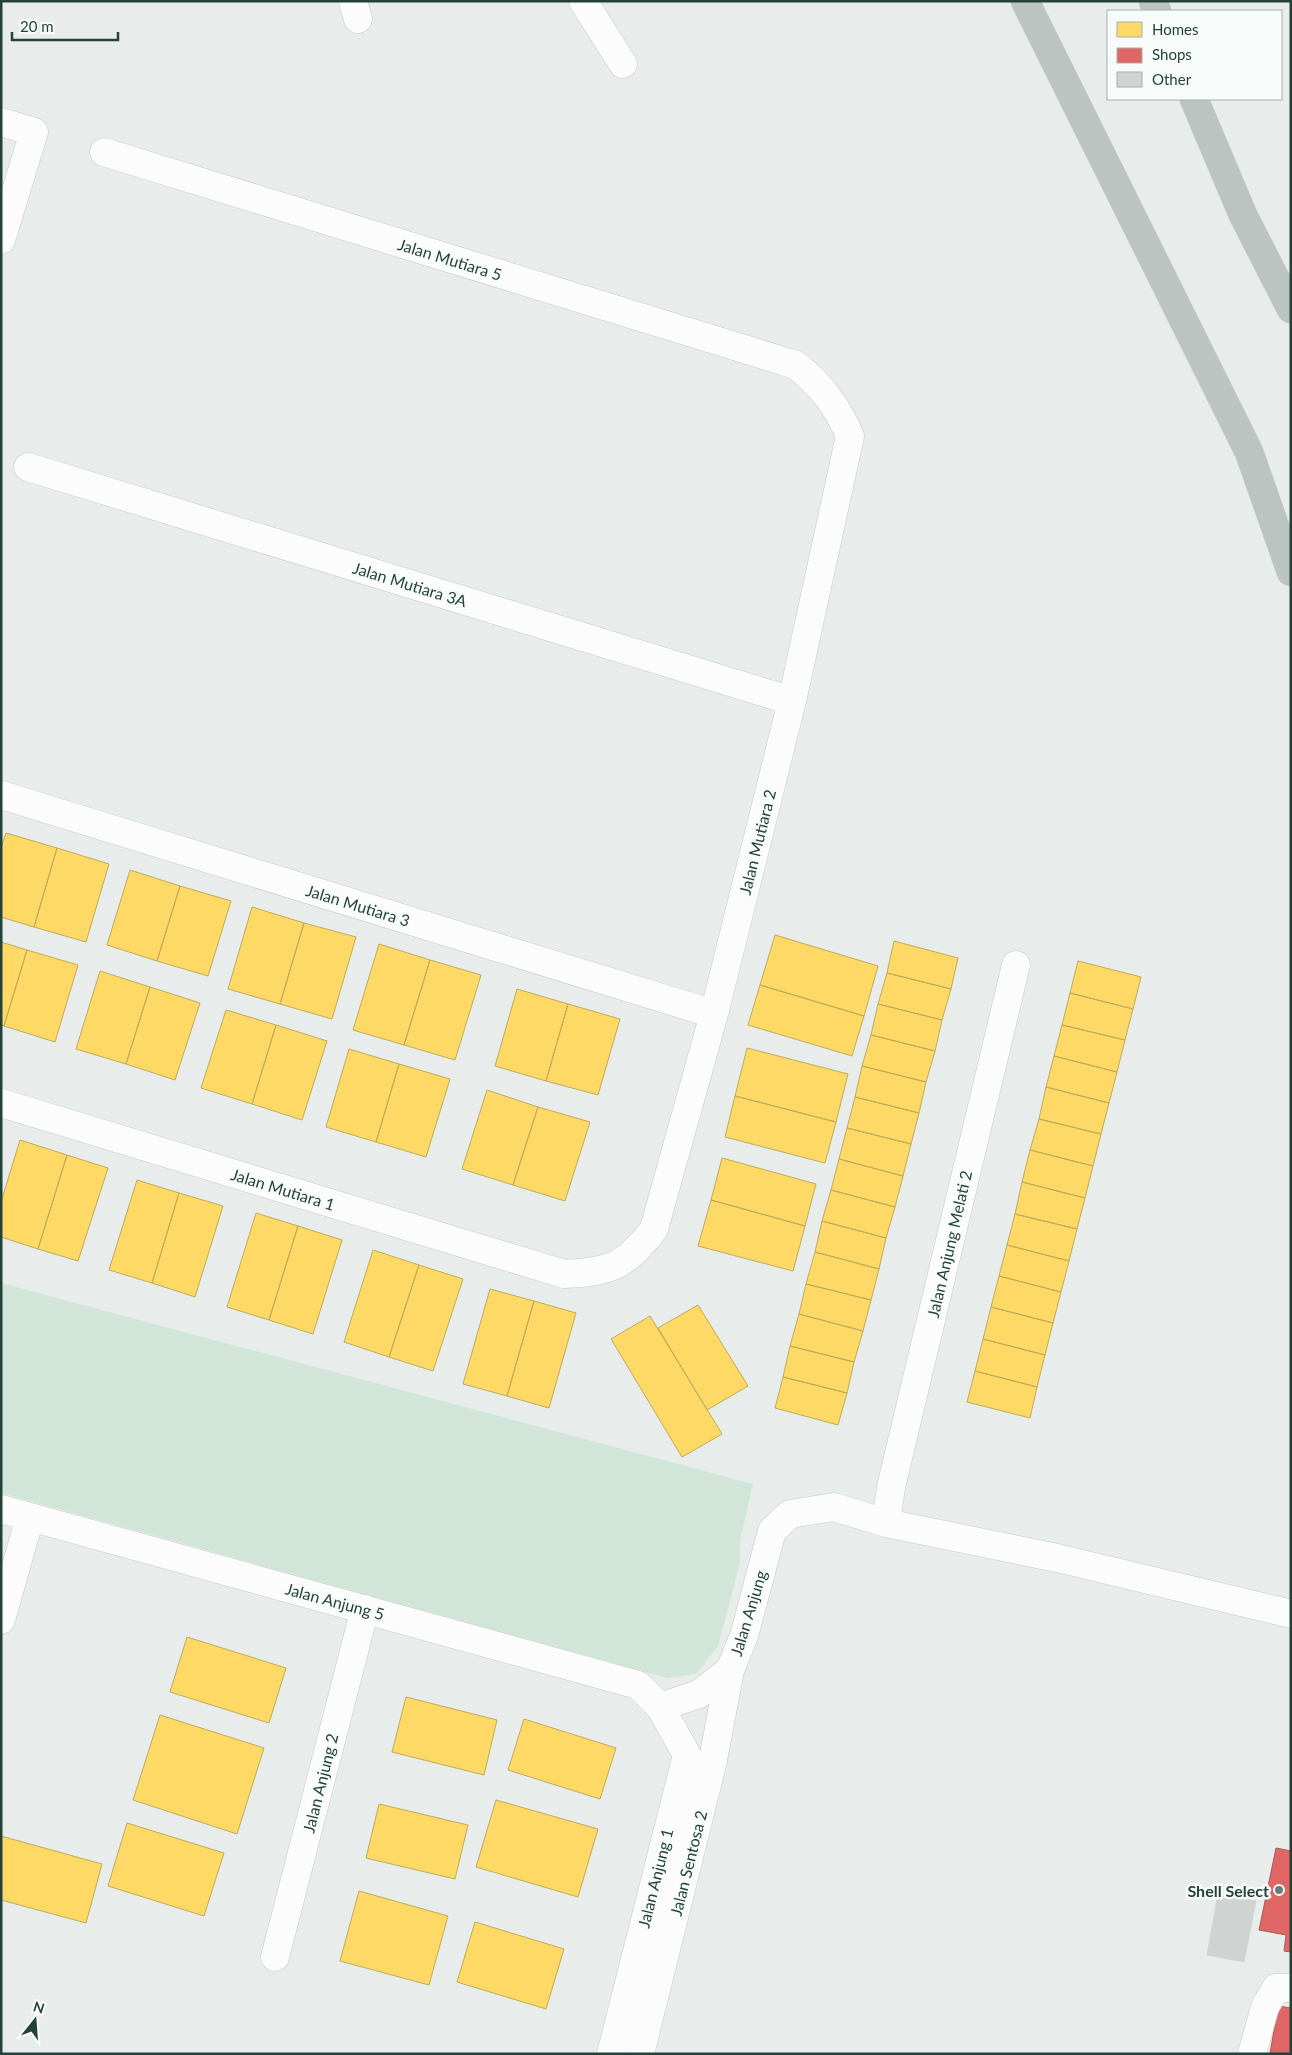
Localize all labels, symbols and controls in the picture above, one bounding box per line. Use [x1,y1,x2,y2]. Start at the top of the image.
scale bar [12,10,119,42]
legend [1107,10,1282,100]
text: 20 m [20,17,54,35]
text: Homes [1152,20,1198,38]
text: Shops [1152,45,1192,63]
text: Other [1152,70,1192,88]
street label: Jalan Mutiara 5 [396,234,504,284]
street label: Jalan Mutiara 3A [351,558,470,610]
street label: Jalan Mutiara 2 [735,787,779,897]
street label: Jalan Mutiara 3 [304,880,412,930]
street label: Jalan Mutiara 1 [229,1164,337,1214]
street label: Jalan Anjung Melati 2 [923,1169,975,1319]
street label: Jalan Anjung [726,1568,770,1658]
street label: Jalan Anjung 5 [283,1579,387,1623]
street label: Jalan Anjung 2 [298,1731,342,1835]
street label: Jalan Sentosa 2 [666,1808,710,1918]
street label: Jalan Anjung 1 [633,1826,677,1930]
place label: Shell Select [1187,1881,1269,1900]
marker: Shell Select [1273,1884,1285,1896]
north arrow [10,1995,60,2045]
text: N [31,1997,47,2017]

